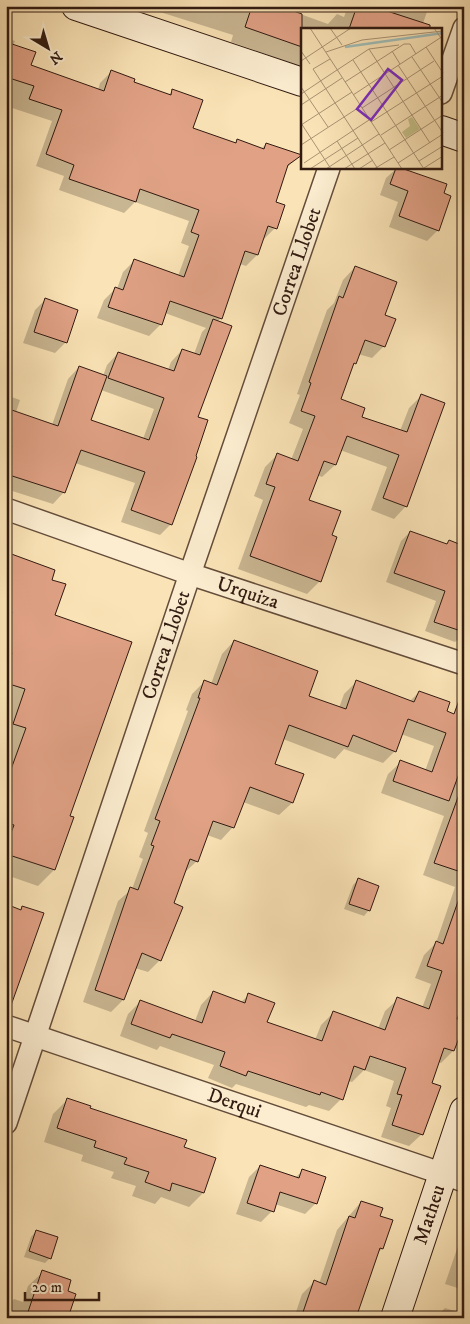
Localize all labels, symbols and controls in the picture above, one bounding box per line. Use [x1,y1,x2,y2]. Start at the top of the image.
north arrow [22,22,72,72]
inset map [301,28,442,169]
text: N [45,47,65,68]
street label: Correa Llobet [267,204,327,319]
street label: Urquiza [213,571,283,615]
street label: Correa Llobet [136,587,196,703]
street label: Derqui [204,1083,264,1124]
street label: Matheu [408,1181,451,1248]
scale bar [25,1269,99,1301]
text: 20 m [32,1278,62,1297]

